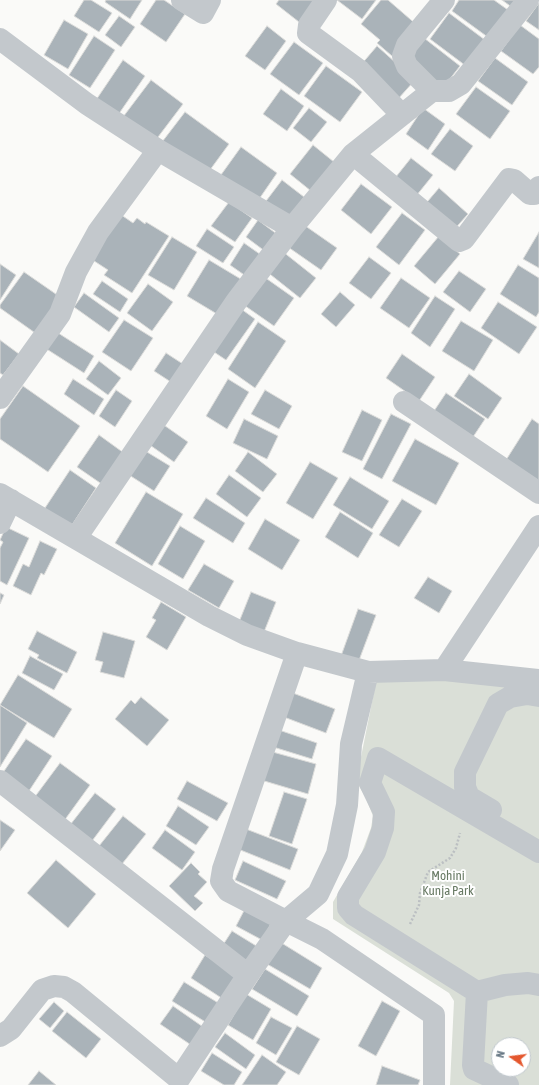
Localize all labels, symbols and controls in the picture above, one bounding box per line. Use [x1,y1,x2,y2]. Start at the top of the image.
park label: Mohini Kunja Park [422,868,474,899]
north arrow [491,1037,531,1077]
text: N [494,1050,507,1059]

